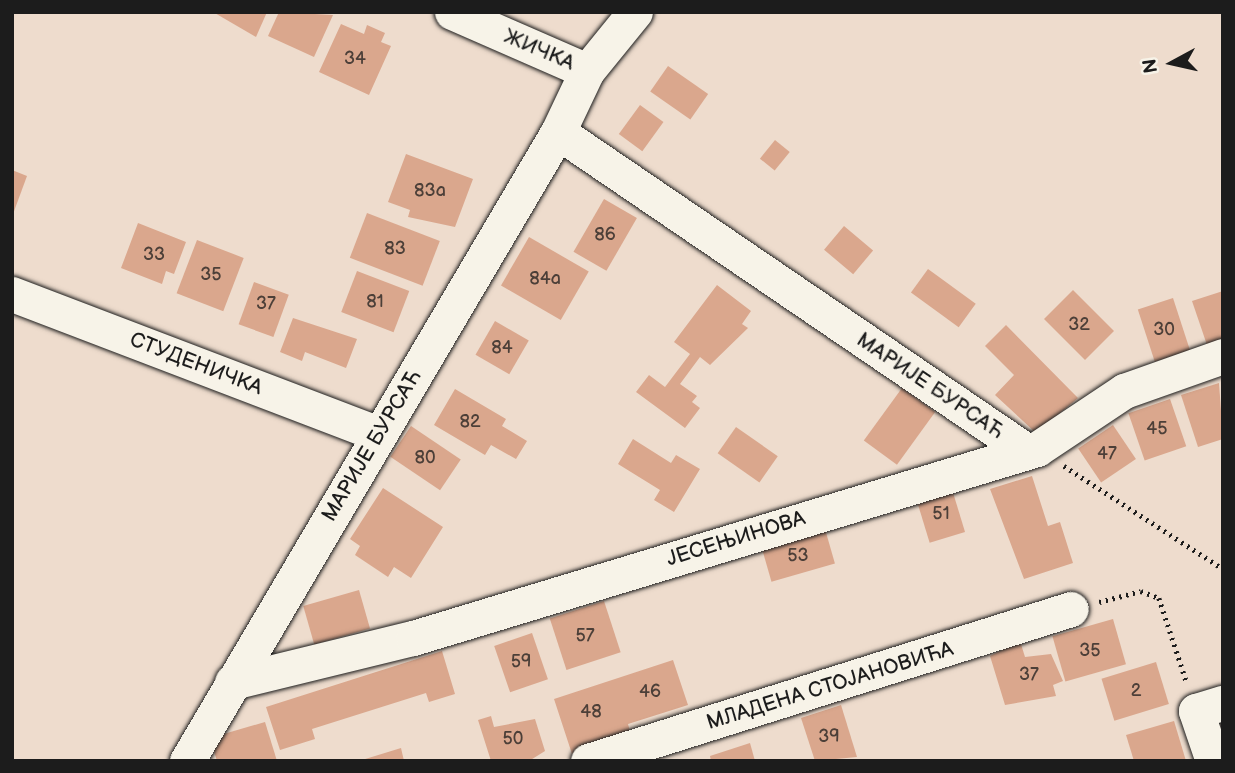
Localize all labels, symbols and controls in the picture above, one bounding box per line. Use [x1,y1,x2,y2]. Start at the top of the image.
street label: ЖИЧКА [500,24,578,76]
north arrow [1137,28,1207,98]
house number: 34 [344,48,366,70]
text: N [1138,57,1163,75]
house number: 83a [414,180,446,202]
house number: 86 [594,224,616,246]
house number: 83 [384,238,406,260]
house number: 33 [143,244,165,266]
house number: 35 [200,264,222,286]
house number: 84a [529,268,561,290]
house number: 81 [366,291,384,313]
house number: 37 [256,293,276,315]
house number: 32 [1068,314,1090,336]
house number: 30 [1153,319,1175,341]
street label: СТУДЕНИЧКА [126,327,266,401]
street label: МАРИЈЕ БУРСАЋ [852,327,1008,445]
house number: 84 [491,337,513,359]
street label: МАРИЈЕ БУРСАЋ [317,366,427,526]
house number: 82 [459,411,481,433]
house number: 45 [1146,418,1168,440]
house number: 47 [1097,443,1117,465]
house number: 80 [414,447,436,469]
house number: 51 [932,503,950,525]
street label: ЈЕСЕЊИНОВА [664,506,808,572]
house number: 53 [787,545,809,567]
house number: 57 [575,625,595,647]
street label: МЛАДЕНА СТОЈАНОВИЋА [704,636,956,736]
house number: 35 [1079,640,1101,662]
house number: 59 [511,651,531,673]
house number: 37 [1019,664,1039,686]
house number: 2 [1131,680,1141,702]
house number: 46 [639,681,661,703]
house number: 48 [580,701,602,723]
house number: 39 [818,726,840,748]
house number: 50 [503,728,523,750]

